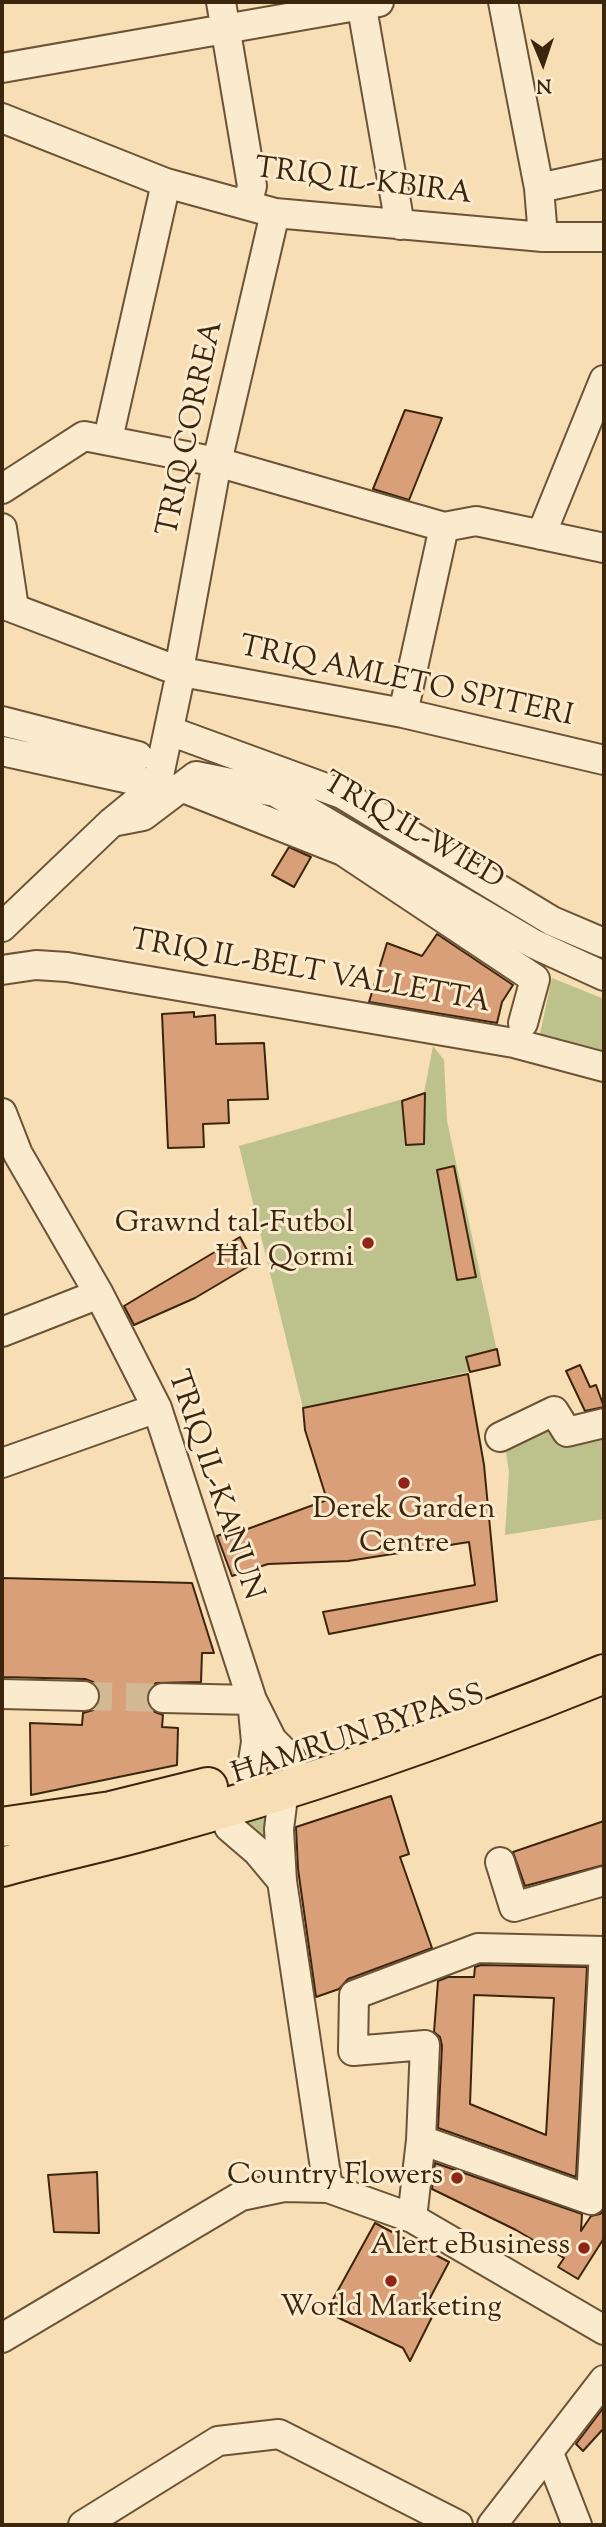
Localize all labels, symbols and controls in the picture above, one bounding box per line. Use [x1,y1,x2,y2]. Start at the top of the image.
north arrow [508,28,578,98]
text: N [536,71,552,98]
street label: TRIQ IL-KBIRA [252,153,474,215]
street label: TRIQ CORREA [153,318,233,540]
street label: TRIQ AMLETO SPITERI [236,631,576,737]
street label: TRIQ IL-WIED [315,767,509,899]
street label: TRIQ IL-BELT VALLETTA [127,925,493,1023]
place label: Grawnd tal-Futbol Ħal Qormi [115,1208,354,1278]
marker: Grawnd tal-Futbol Ħal Qormi [360,1235,376,1251]
street label: TRIQ IL-KANUN [157,1366,269,1606]
marker: Derek Garden Centre [396,1475,412,1491]
place label: Derek Garden Centre [312,1494,496,1564]
street label: ĦAMRUN BYPASS [228,1679,490,1795]
place label: Country Flowers [227,2160,443,2196]
marker: Country Flowers [449,2170,465,2186]
place label: Alert eBusiness [370,2230,570,2266]
marker: Alert eBusiness [576,2240,592,2256]
marker: World Marketing [383,2273,399,2289]
place label: World Marketing [280,2292,502,2328]

